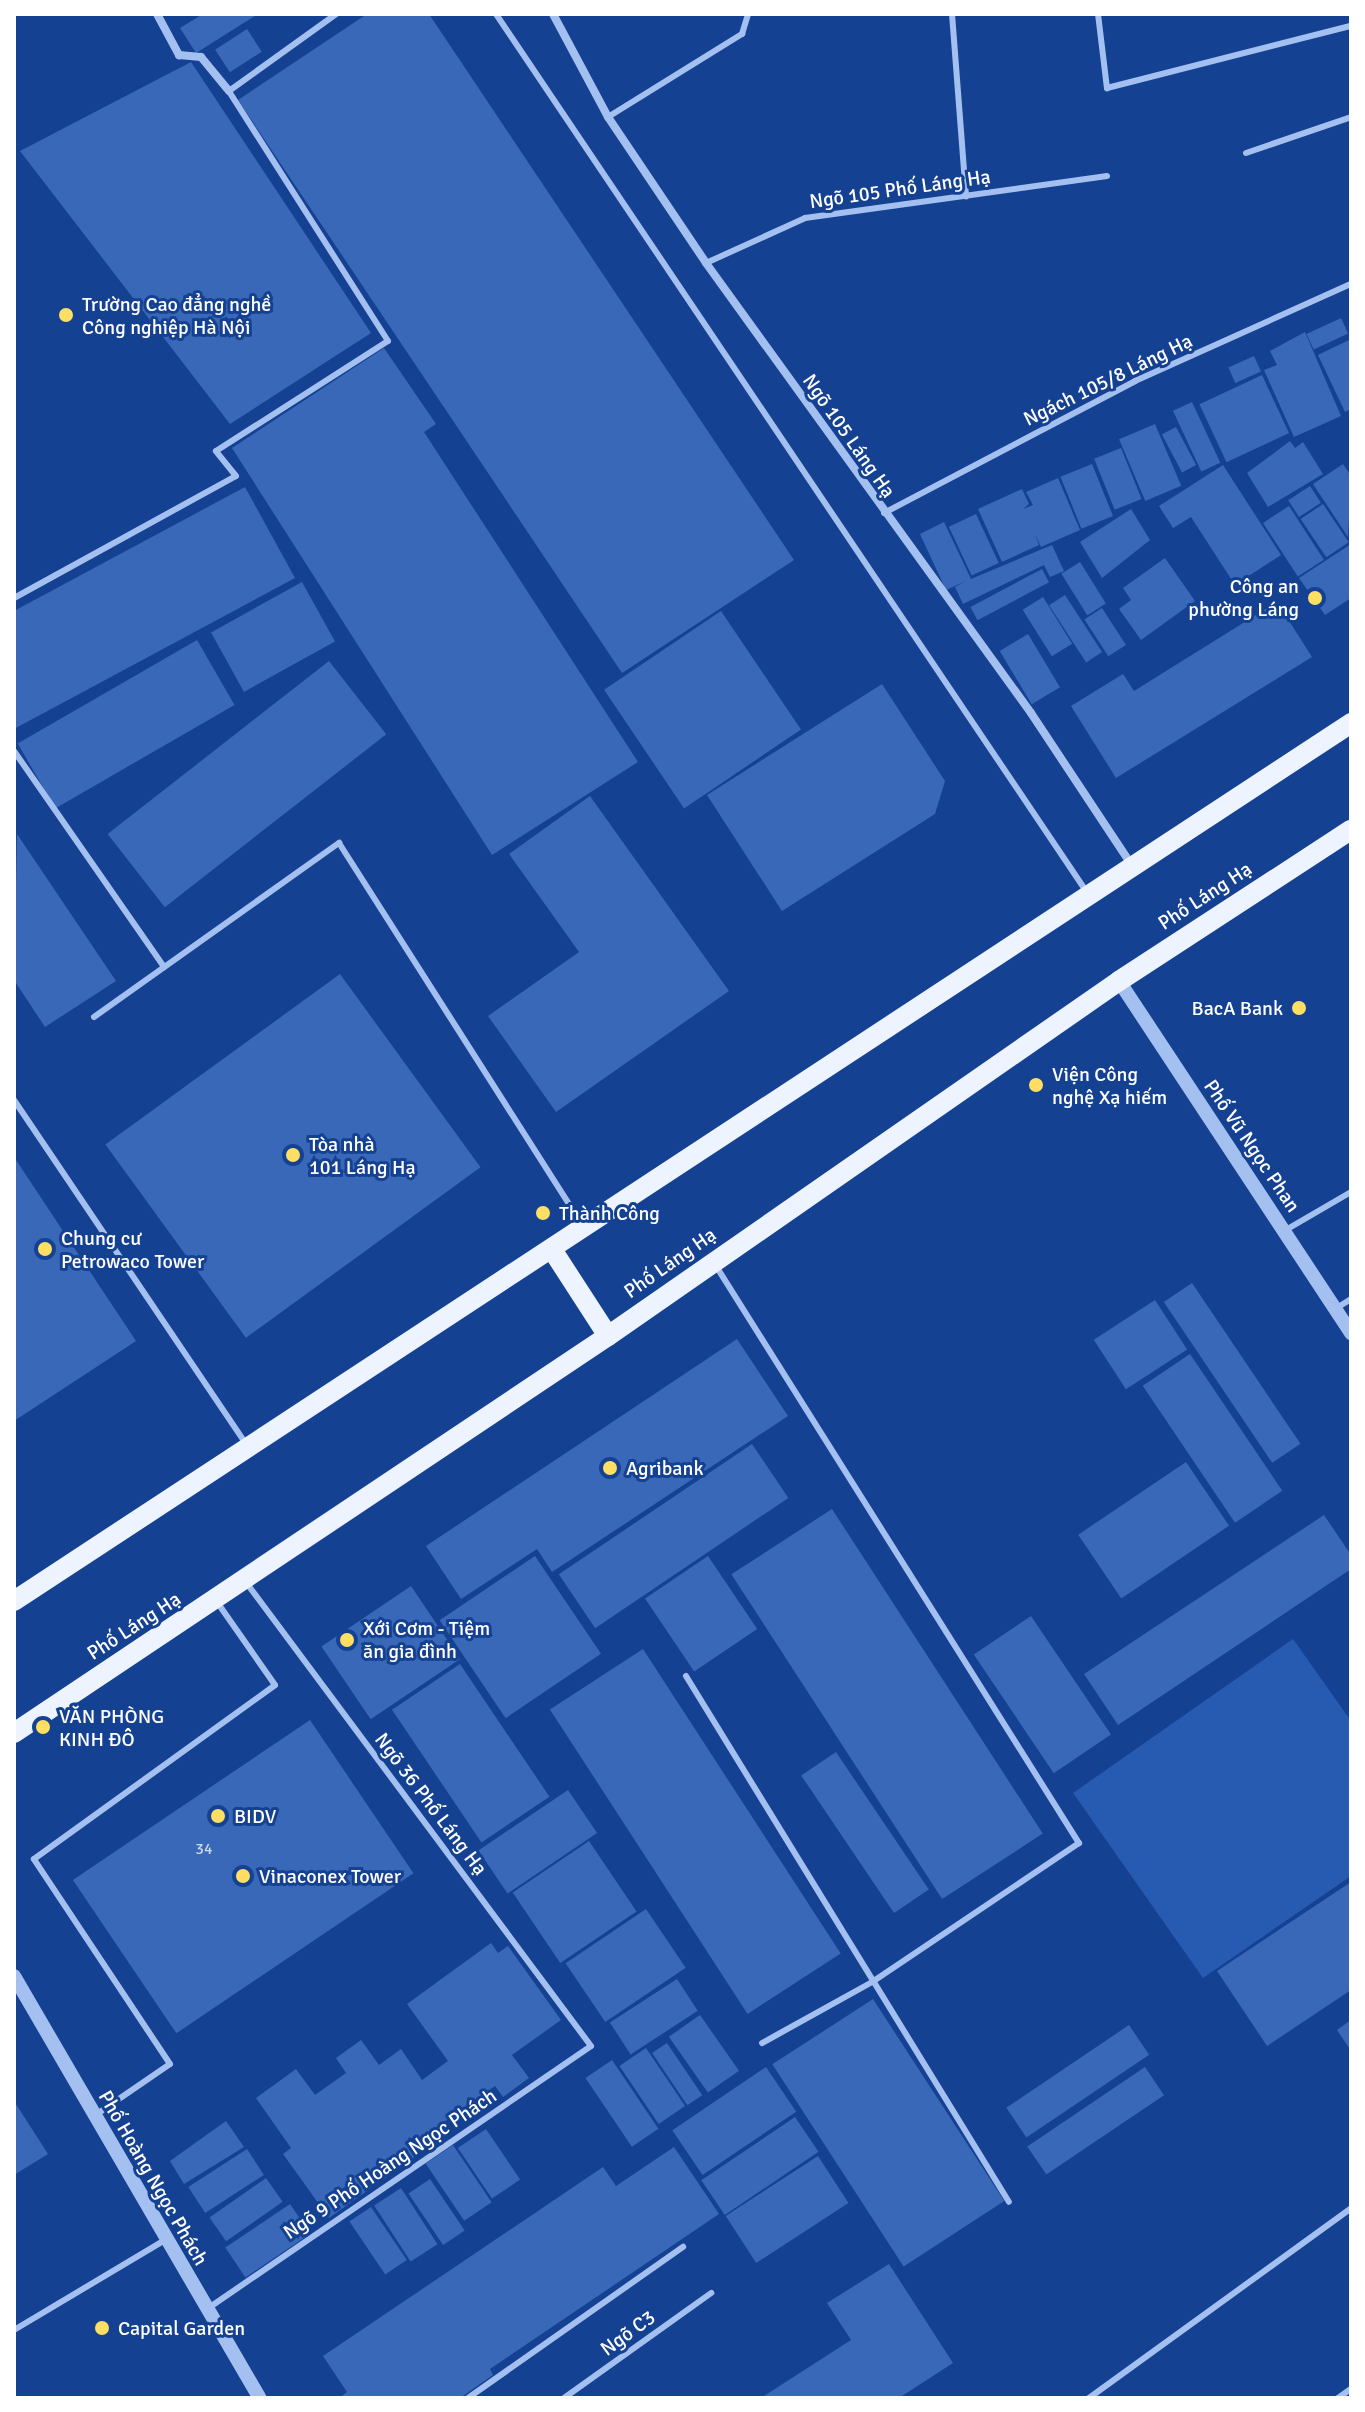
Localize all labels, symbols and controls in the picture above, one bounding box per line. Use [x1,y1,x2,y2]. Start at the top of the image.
street label: Ngõ 105 Phố Láng Hạ [808,164,992,214]
place label: Trường Cao đẳng nghề Công nghiệp Hà Nội [82,292,271,339]
marker: Trường Cao đẳng nghề Công nghiệp Hà Nội [57,306,75,324]
street label: Ngách 105/8 Láng Hạ [1020,329,1196,431]
street label: Ngõ 105 Láng Hạ [797,369,901,503]
place label: Công an phường Láng [1188,574,1299,621]
marker: Công an phường Láng [1306,589,1324,607]
street label: Phố Láng Hạ [1154,857,1256,935]
place label: BacA Bank [1192,996,1283,1020]
marker: BacA Bank [1290,999,1308,1017]
place label: Viện Công nghệ Xạ hiếm [1052,1062,1167,1109]
street label: Phố Vũ Ngọc Phan [1199,1075,1305,1217]
marker: Viện Công nghệ Xạ hiếm [1027,1076,1045,1094]
place label: Tòa nhà 101 Láng Hạ [309,1132,416,1179]
marker: Tòa nhà 101 Láng Hạ [284,1146,302,1164]
place label: Thành Công [559,1201,660,1225]
marker: Thành Công [534,1204,552,1222]
street label: Phố Láng Hạ [619,1223,721,1303]
place label: Chung cư Petrowaco Tower [61,1226,204,1273]
marker: Chung cư Petrowaco Tower [36,1240,54,1258]
place label: Agribank [626,1456,703,1480]
marker: Agribank [601,1459,619,1477]
street label: Phố Láng Hạ [83,1587,185,1665]
place label: Xới Cơm - Tiệm ăn gia đình [363,1616,490,1663]
marker: Xới Cơm - Tiệm ăn gia đình [338,1631,356,1649]
place label: VĂN PHÒNG KINH ĐÔ [59,1704,164,1751]
marker: VĂN PHÒNG KINH ĐÔ [34,1718,52,1736]
street label: Ngõ 36 Phố Láng Hạ [370,1728,492,1880]
place label: BIDV [234,1804,276,1828]
marker: BIDV [209,1807,227,1825]
house number: 34 [195,1839,213,1859]
place label: Vinaconex Tower [259,1864,401,1888]
marker: Vinaconex Tower [234,1867,252,1885]
street label: Ngõ 9 Phố Hoàng Ngọc Phách [279,2084,501,2244]
street label: Phố Hoàng Ngọc Phách [93,2086,213,2270]
street label: Ngõ C3 [596,2305,660,2361]
place label: Capital Garden [118,2316,245,2340]
marker: Capital Garden [93,2319,111,2337]

